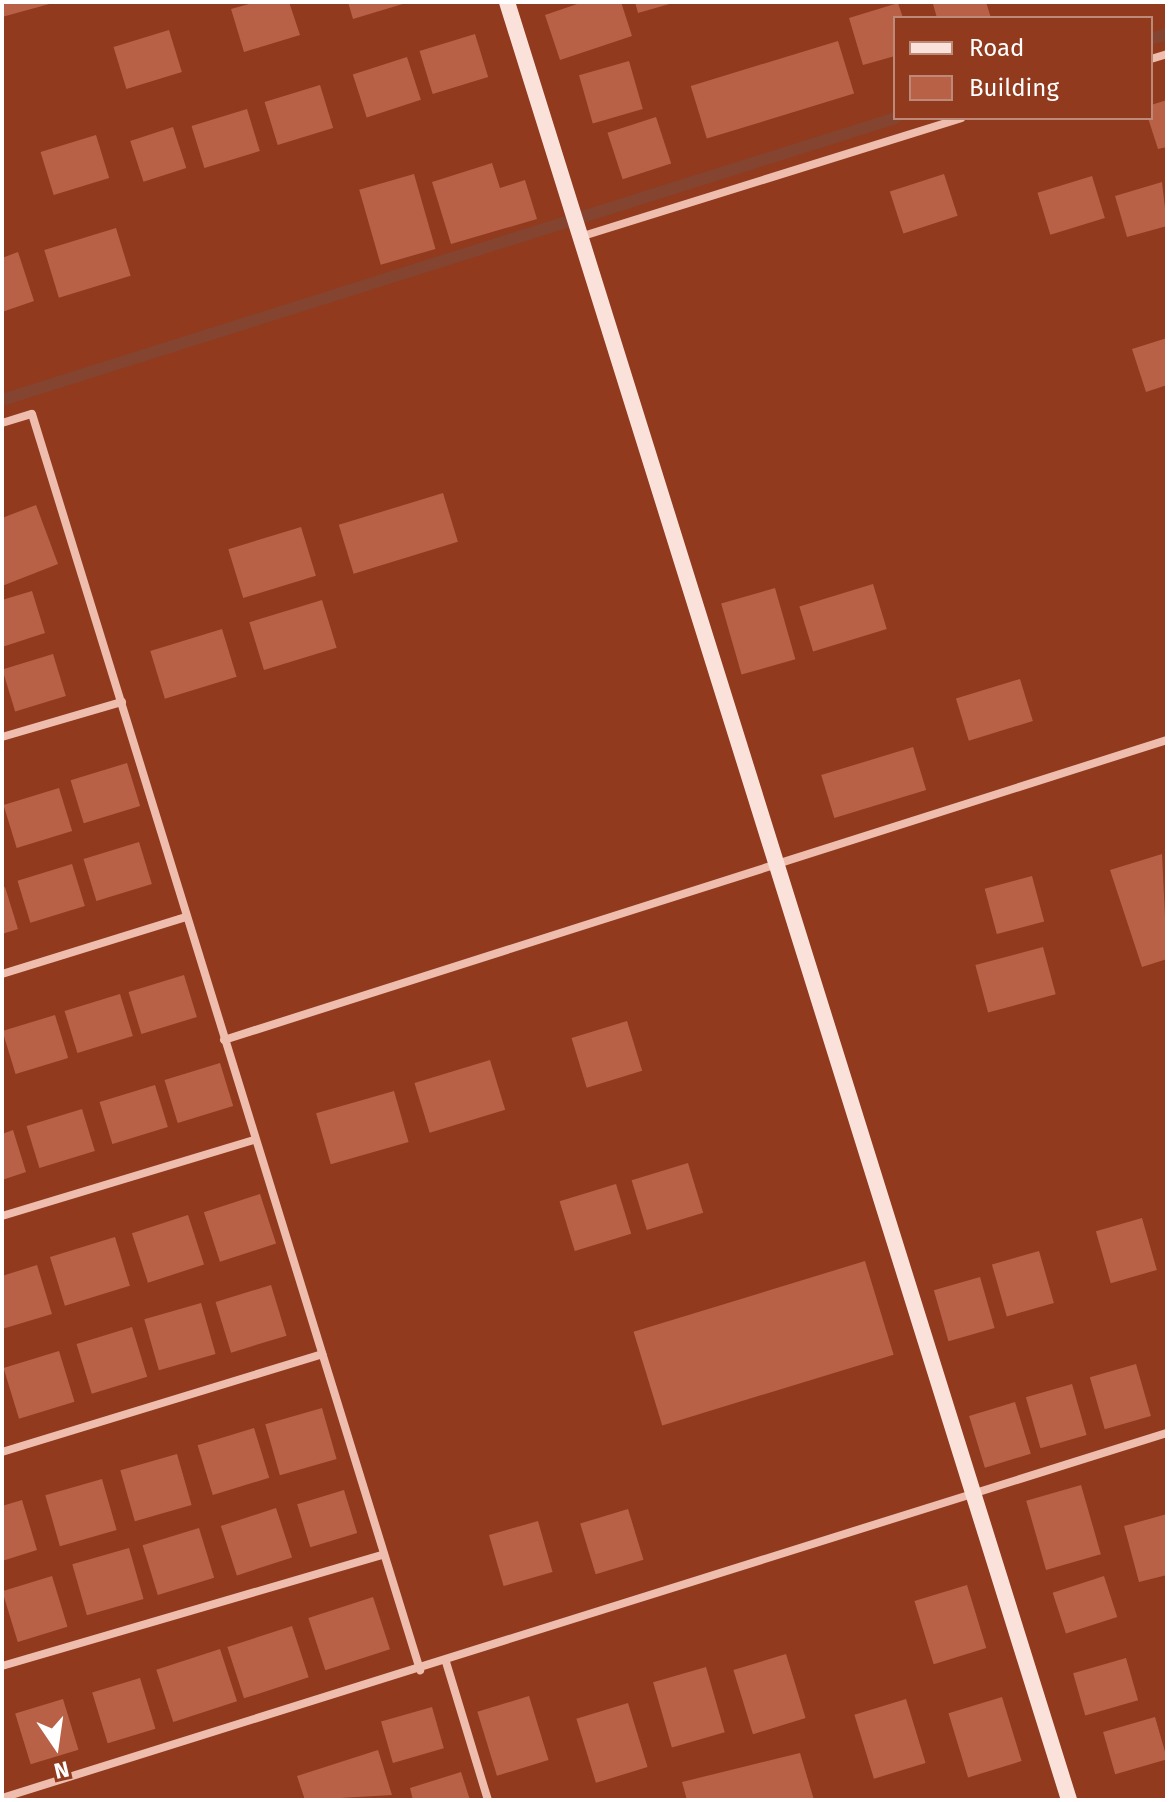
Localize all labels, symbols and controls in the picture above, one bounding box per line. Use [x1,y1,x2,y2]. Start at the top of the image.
legend [893,16,1153,120]
text: Road [969,34,1024,62]
text: Building [969,74,1059,102]
north arrow [16,1706,96,1786]
text: N [51,1755,72,1785]

